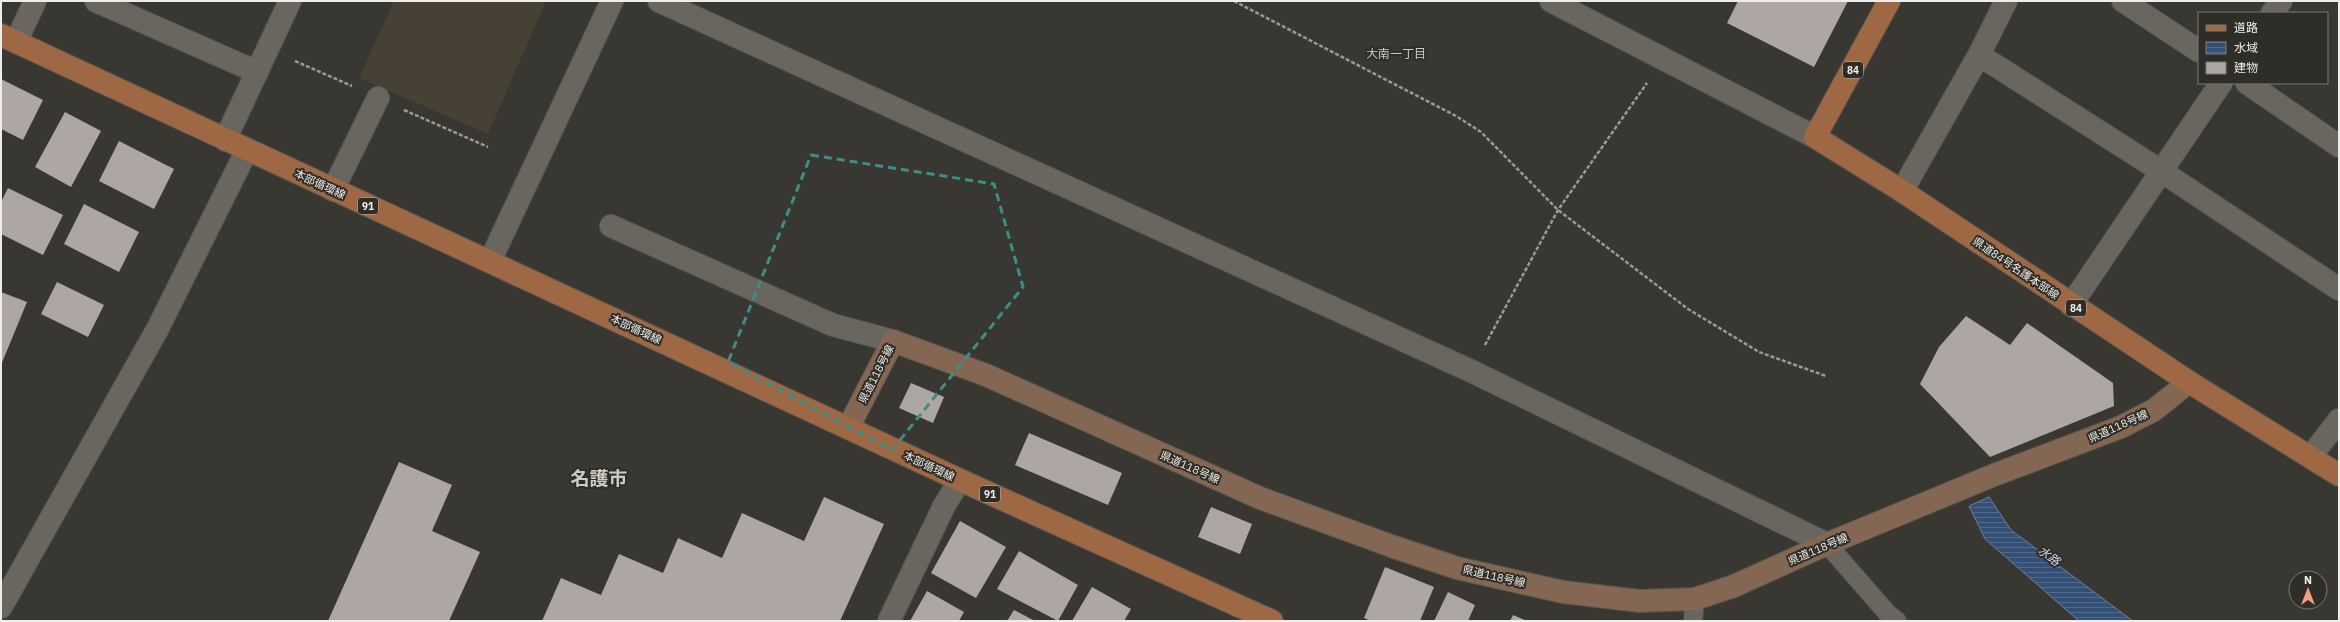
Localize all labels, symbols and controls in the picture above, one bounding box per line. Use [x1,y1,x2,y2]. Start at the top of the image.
legend [2198,12,2328,84]
text: 道路 [2234,20,2258,35]
text: 水域 [2234,40,2258,55]
district label: 大南一丁目 [1366,46,1426,61]
text: 建物 [2234,60,2258,75]
road number: 84 [1843,62,1863,78]
street label: 本部循環線 [292,166,348,202]
road number: 91 [358,198,378,214]
street label: 県道84号名護本部線 [1970,234,2062,302]
road number: 84 [2066,300,2086,316]
street label: 本部循環線 [608,311,664,347]
street label: 県道118号線 [855,342,897,406]
street label: 県道118号線 [2086,407,2150,445]
street label: 本部循環線 [901,448,957,484]
street label: 県道118号線 [1158,448,1222,486]
district label: 名護市 [570,466,628,490]
road number: 91 [980,486,1000,502]
street label: 県道118号線 [1786,530,1850,568]
water label: 水路 [2035,542,2064,569]
street label: 県道118号線 [1461,562,1527,590]
north arrow [2288,570,2328,610]
text: N [2304,573,2312,587]

